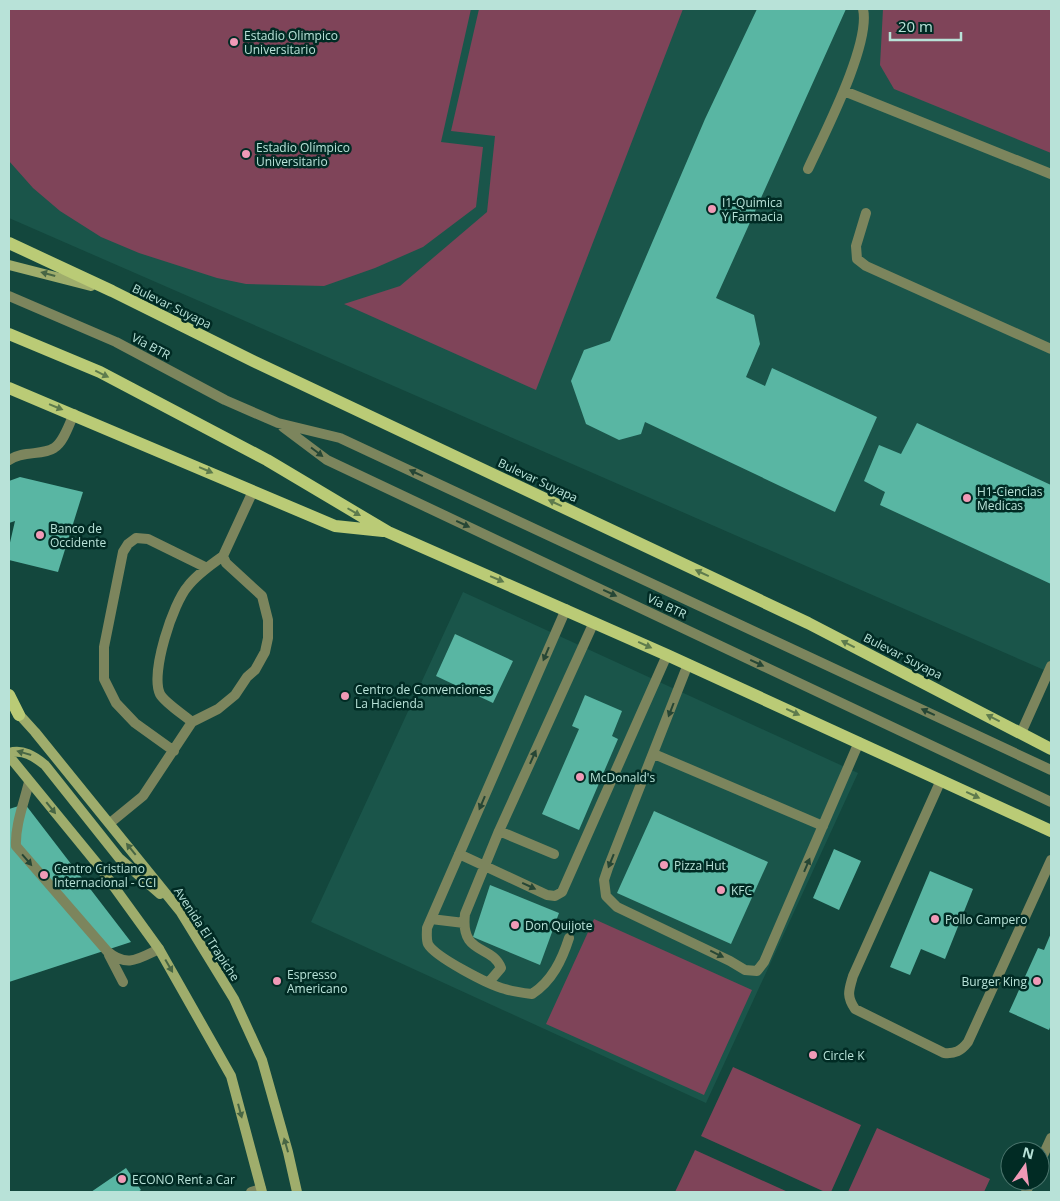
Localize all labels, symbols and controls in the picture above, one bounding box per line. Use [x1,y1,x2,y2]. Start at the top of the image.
scale bar [890,10,961,42]
text: 20 m [898,16,933,36]
place label: Estadio Olimpico Universitario [244,27,338,58]
marker: Estadio Olimpico Universitario [228,36,240,48]
place label: Estadio Olímpico Universitario [256,139,350,170]
marker: Estadio Olímpico Universitario [240,148,252,160]
place label: I1-Quimica Y Farmacia [722,194,783,225]
marker: I1-Quimica Y Farmacia [706,203,718,215]
one-way arrow [40,270,55,278]
street label: Bulevar Suyapa [130,279,214,333]
street label: Vía BTR [129,329,174,364]
one-way arrow [95,370,109,378]
one-way arrow [49,403,64,411]
one-way arrow [310,447,323,458]
street label: Bulevar Suyapa [495,454,581,506]
one-way arrow [199,467,213,475]
one-way arrow [409,469,423,477]
place label: H1-Ciencias Medicas [977,483,1043,514]
marker: H1-Ciencias Medicas [961,492,973,504]
one-way arrow [548,499,562,507]
one-way arrow [347,507,360,516]
place label: Banco de Occidente [50,520,107,551]
one-way arrow [456,520,470,528]
marker: Banco de Occidente [34,529,46,541]
one-way arrow [695,569,709,577]
one-way arrow [490,575,504,583]
street label: Vía BTR [644,589,690,623]
one-way arrow [603,590,617,598]
street label: Bulevar Suyapa [861,629,945,683]
one-way arrow [841,640,855,648]
one-way arrow [638,641,652,649]
one-way arrow [542,647,550,661]
one-way arrow [750,659,764,667]
place label: Centro de Convenciones La Hacienda [355,681,492,712]
marker: Centro de Convenciones La Hacienda [339,690,351,702]
one-way arrow [667,703,675,718]
one-way arrow [921,708,935,716]
one-way arrow [786,709,800,717]
one-way arrow [985,714,1000,722]
one-way arrow [17,749,32,757]
one-way arrow [529,750,537,764]
place label: McDonald's [590,769,655,786]
marker: McDonald's [574,771,586,783]
one-way arrow [965,790,980,799]
one-way arrow [477,796,485,810]
one-way arrow [45,801,56,814]
one-way arrow [125,843,136,856]
one-way arrow [22,853,33,866]
one-way arrow [607,854,615,869]
place label: Pizza Hut [674,857,726,874]
one-way arrow [803,857,811,872]
marker: Pizza Hut [658,859,670,871]
place label: Centro Cristiano Internacional - CCI [54,860,156,891]
marker: Centro Cristiano Internacional - CCI [38,869,50,881]
place label: KFC [731,882,753,899]
one-way arrow [522,883,536,891]
street label: Avenida El Trapiche [170,884,244,985]
marker: KFC [715,884,727,896]
place label: Pollo Campero [945,911,1027,928]
marker: Pollo Campero [929,913,941,925]
place label: Don Quijote [525,917,593,934]
marker: Don Quijote [509,919,521,931]
one-way arrow [710,951,724,959]
one-way arrow [164,959,173,972]
place label: Espresso Americano [287,966,347,997]
place label: Burger King [961,973,1027,990]
marker: Espresso Americano [271,975,283,987]
marker: Burger King [1031,975,1043,987]
place label: Circle K [823,1047,865,1064]
marker: Circle K [807,1049,819,1061]
one-way arrow [236,1103,244,1118]
one-way arrow [282,1137,290,1152]
north arrow [1000,1141,1050,1191]
text: N [1020,1142,1036,1163]
place label: ECONO Rent a Car [132,1171,235,1188]
marker: ECONO Rent a Car [116,1173,128,1185]

